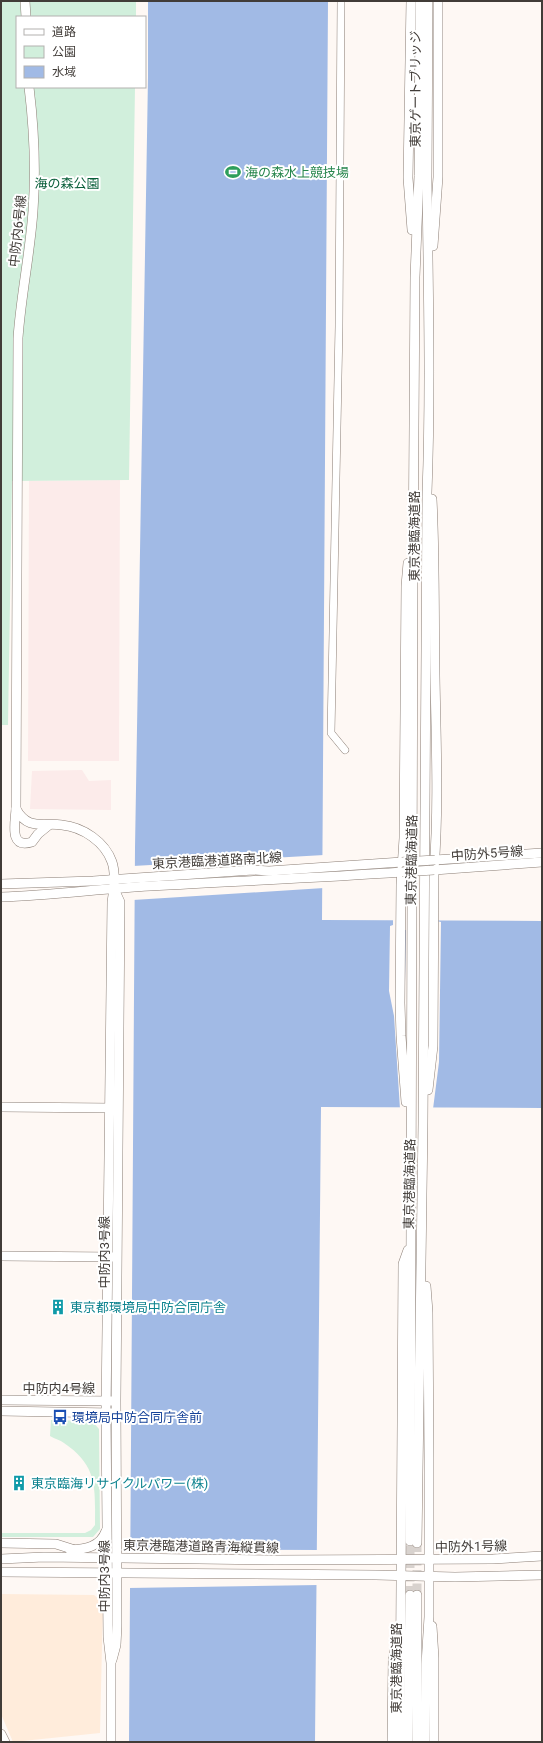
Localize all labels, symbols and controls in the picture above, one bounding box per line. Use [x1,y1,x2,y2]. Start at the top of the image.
legend [16,16,146,88]
text: 道路 [52,25,76,39]
street label: 東京ゲートブリッジ [408,30,423,148]
text: 公園 [52,45,76,59]
text: 水域 [52,65,76,79]
sports icon: 海の森水上競技場 [224,163,242,181]
place label: 海の森水上競技場 [245,165,349,180]
park label: 海の森公園 [34,176,100,191]
street label: 中防内6号線 [6,194,29,268]
street label: 東京港臨海道路 [407,490,422,582]
street label: 東京港臨海道路 [403,814,420,906]
street label: 中防外5号線 [450,843,524,864]
street label: 東京港臨港道路南北線 [152,850,282,871]
street label: 東京港臨海道路 [401,1138,418,1230]
street label: 中防内3号線 [97,1216,112,1288]
building icon: 東京都環境局中防合同庁舎 [49,1298,67,1316]
place label: 東京都環境局中防合同庁舎 [70,1300,226,1315]
street label: 中防内4号線 [23,1381,95,1396]
bus stop icon: 環境局中防合同庁舎前 [51,1408,69,1426]
place label: 環境局中防合同庁舎前 [72,1410,202,1425]
building icon: 東京臨海リサイクルパワー(株) [10,1474,28,1492]
place label: 東京臨海リサイクルパワー(株) [31,1476,208,1491]
street label: 東京港臨港道路青海縦貫線 [123,1538,279,1555]
street label: 中防外1号線 [435,1538,507,1555]
street label: 中防内3号線 [97,1540,112,1612]
street label: 東京港臨海道路 [389,1622,404,1714]

